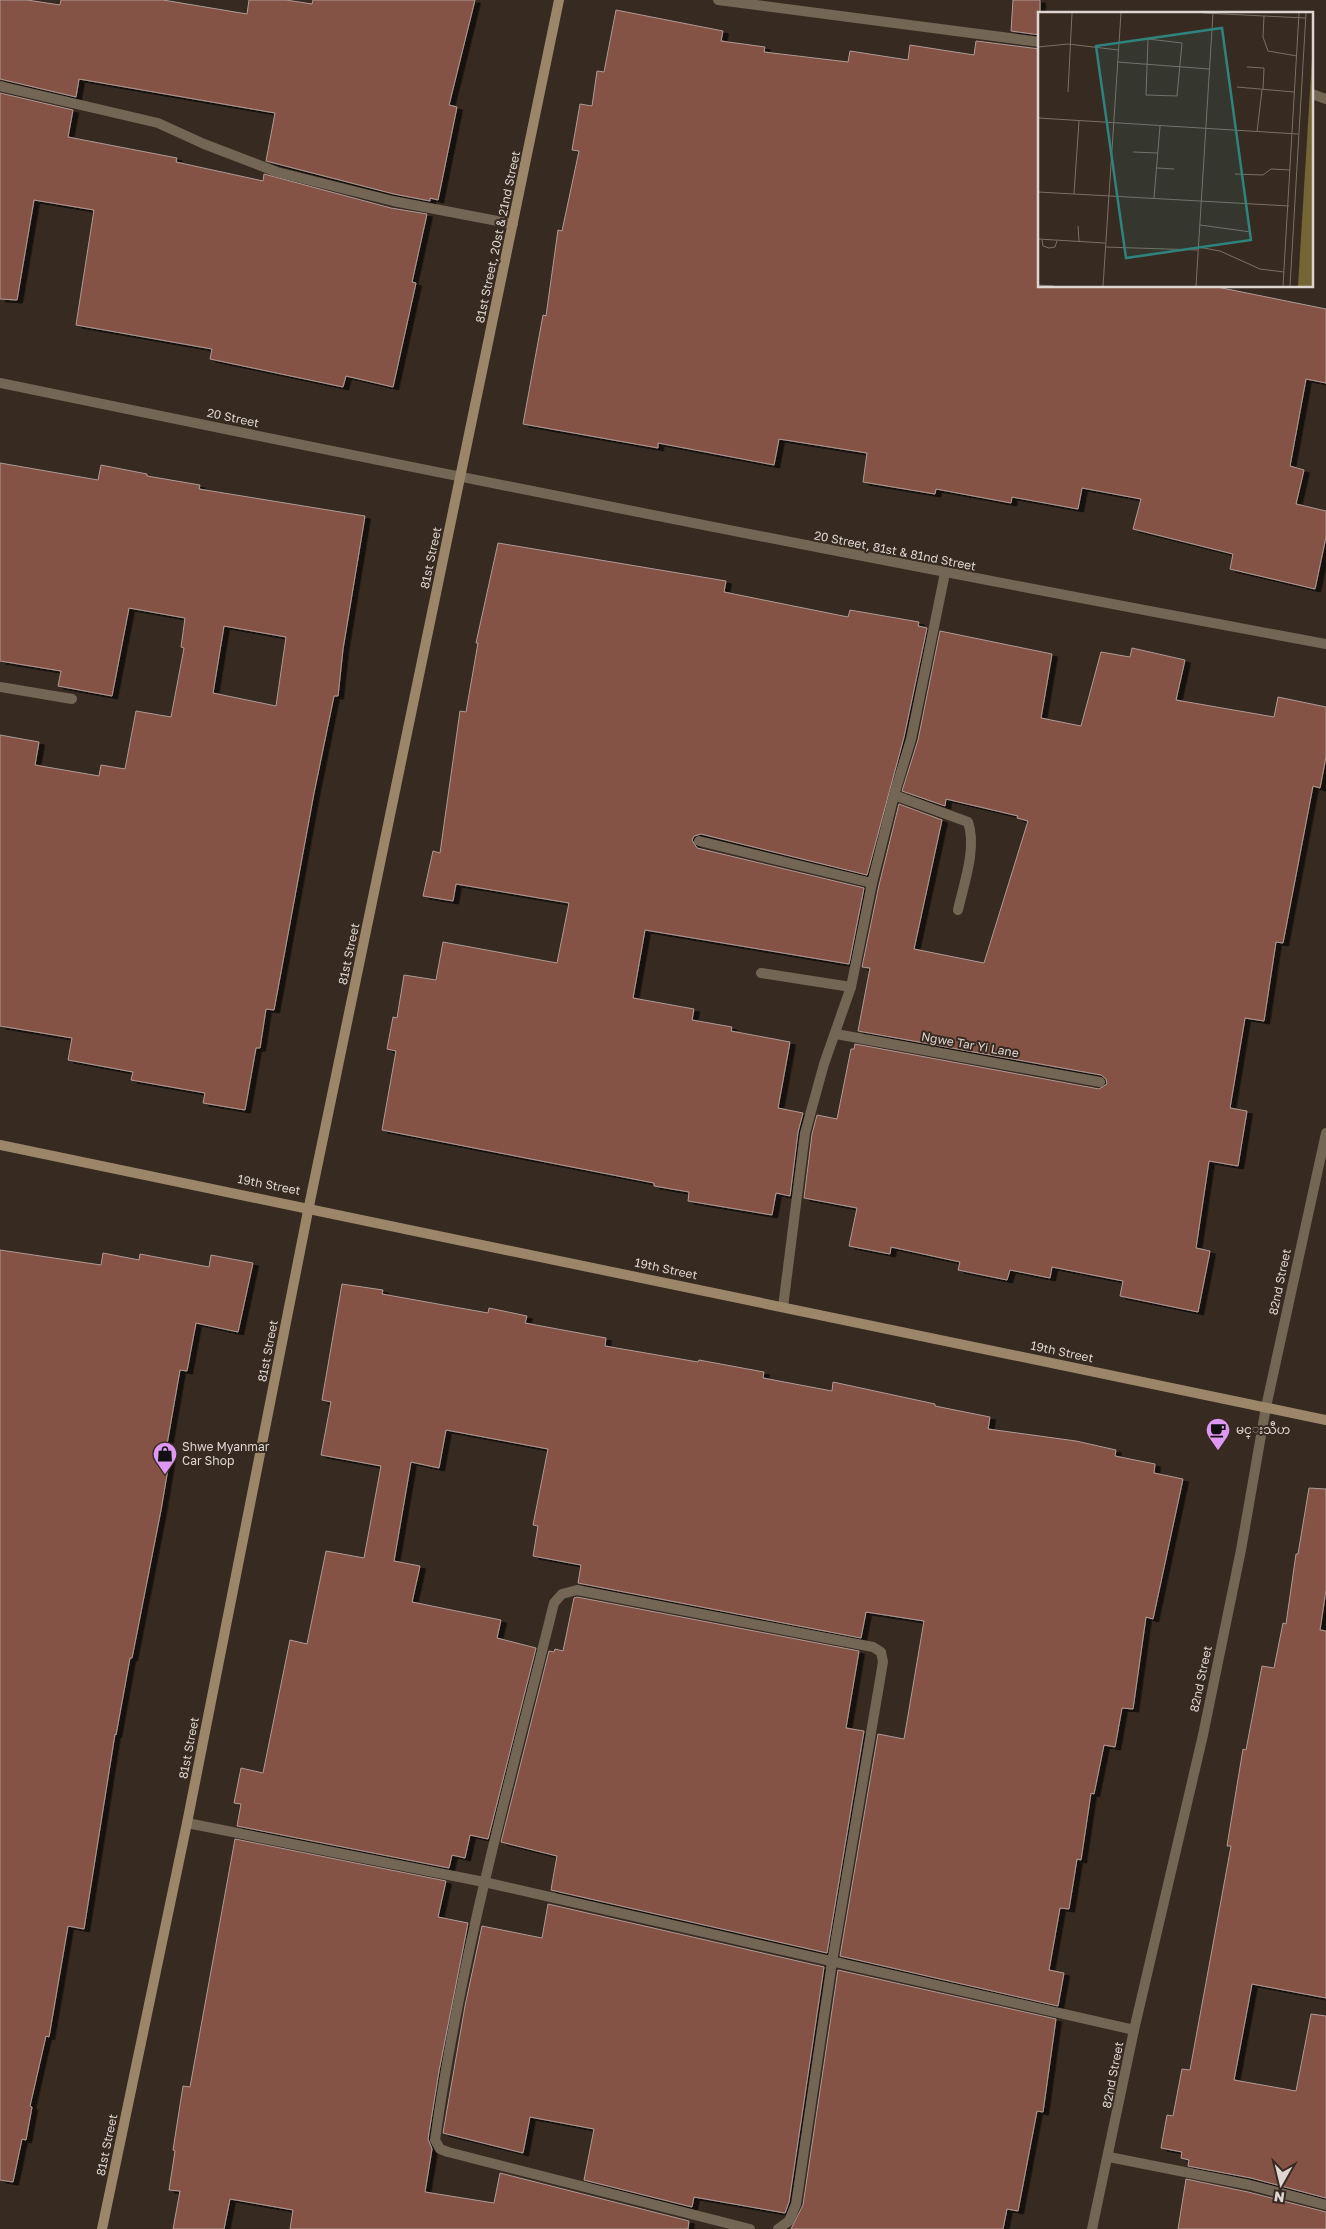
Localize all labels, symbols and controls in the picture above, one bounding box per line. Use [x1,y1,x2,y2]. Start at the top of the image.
inset map [1038,12,1314,288]
street label: 81st Street, 20st & 21nd Street [472,149,523,324]
street label: 20 Street [206,405,261,430]
street label: 81st Street [417,525,444,590]
street label: 20 Street, 81st & 81nd Street [813,527,978,574]
street label: 81st Street [335,921,362,986]
street label: Ngwe Tar Yi Lane [920,1029,1020,1060]
street label: 19th Street [236,1171,302,1198]
street label: 82nd Street [1265,1247,1294,1316]
street label: 19th Street [633,1255,699,1283]
street label: 81st Street [254,1318,281,1383]
street label: 19th Street [1029,1338,1095,1366]
cafe icon: မင္းသီဟ [1205,1417,1231,1451]
place label: မင္းသီဟ [1236,1421,1290,1439]
place label: Shwe Myanmar Car Shop [182,1439,270,1468]
shop icon: Shwe Myanmar Car Shop [152,1441,178,1475]
street label: 82nd Street [1186,1644,1215,1713]
street label: 81st Street [175,1715,202,1780]
street label: 82nd Street [1099,2040,1126,2109]
street label: 81st Street [93,2112,120,2177]
north arrow [1256,2159,1306,2209]
text: N [1273,2188,1286,2207]

